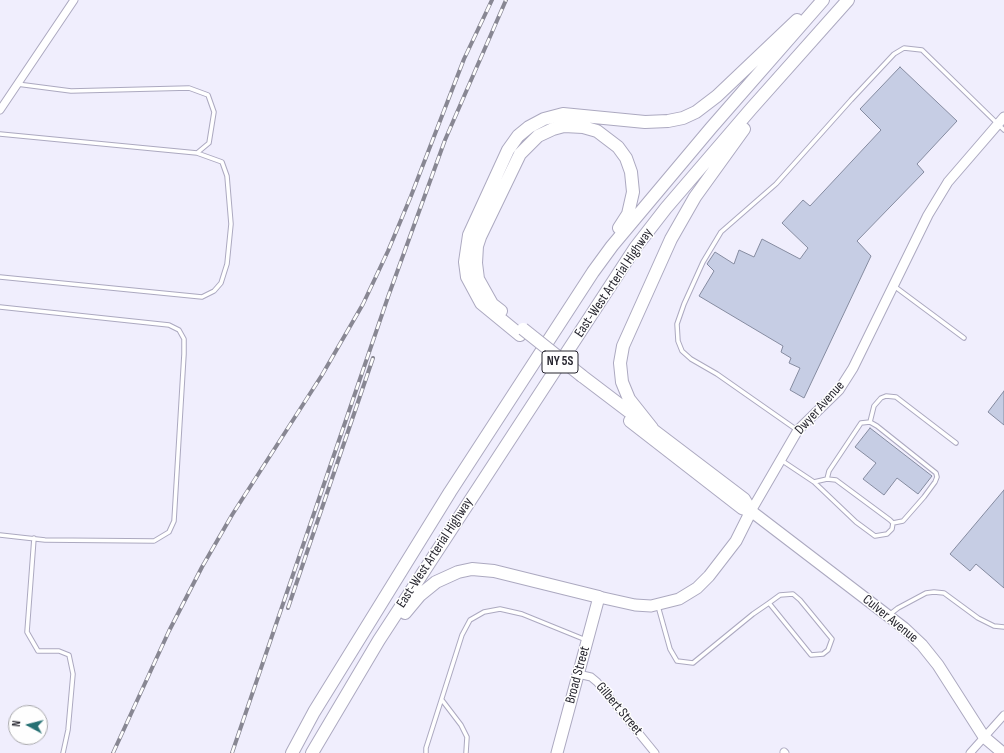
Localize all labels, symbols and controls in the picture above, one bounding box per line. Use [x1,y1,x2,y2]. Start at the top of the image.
street label: East-West Arterial Highway [571,225,657,341]
road number: NY 5S [542,351,578,373]
street label: Dwyer Avenue [792,378,848,438]
street label: East-West Arterial Highway [393,495,477,611]
street label: Culver Avenue [859,592,921,646]
street label: Broad Street [562,644,594,706]
street label: Gilbert Street [592,679,646,739]
north arrow [8,705,48,745]
text: N [10,720,23,727]

